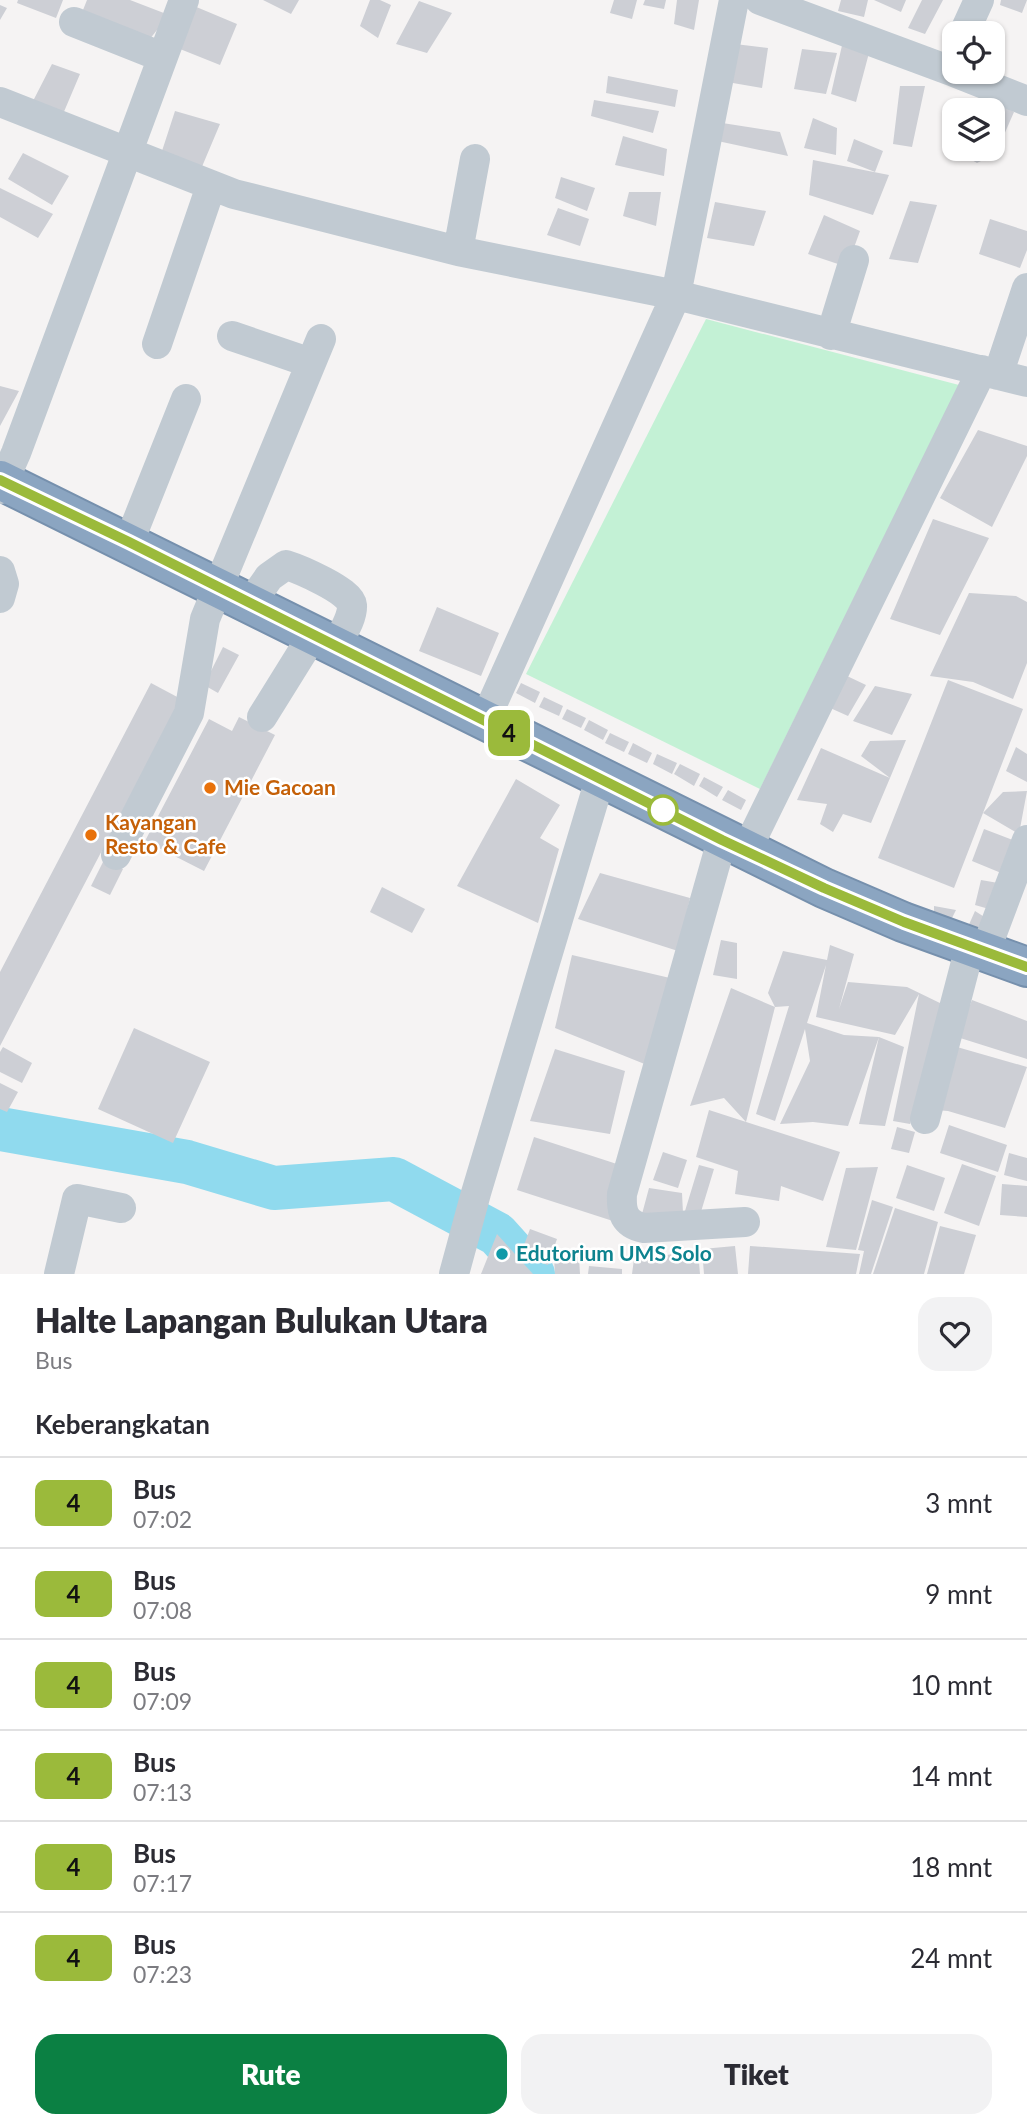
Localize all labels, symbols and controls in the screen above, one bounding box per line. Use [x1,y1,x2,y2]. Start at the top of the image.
map controls [942,21,1005,161]
button: locate [942,21,1005,84]
button: layers [942,98,1005,161]
line badge: 4 [486,710,532,756]
text: 4 [502,718,516,747]
place label: Mie Gacoan [224,774,336,799]
marker: Mie Gacoan [202,780,218,796]
unlabelled marker [648,795,678,825]
place label: Kayangan Resto & Cafe [105,809,226,858]
marker: Kayangan Resto & Cafe [83,827,99,843]
place label: Edutorium UMS Solo [516,1240,712,1265]
marker: Edutorium UMS Solo [494,1246,510,1262]
button: heart [918,1297,992,1371]
text: Halte Lapangan Bulukan Utara [35,1300,488,1340]
text: Bus [35,1346,72,1374]
text: Keberangkatan [35,1408,210,1440]
text: Bus [133,1473,176,1505]
text: 3 mnt [925,1487,992,1519]
text: 4 [67,1488,80,1517]
text: 07:02 [133,1505,192,1533]
text: Bus [133,1564,176,1596]
text: 9 mnt [925,1578,992,1610]
text: 4 [67,1579,80,1608]
text: 07:08 [133,1596,192,1624]
text: Bus [133,1655,176,1687]
text: 10 mnt [910,1669,992,1701]
text: 4 [67,1670,80,1699]
text: 07:09 [133,1687,192,1715]
text: Bus [133,1746,176,1778]
text: 14 mnt [910,1760,992,1792]
text: 4 [67,1761,80,1790]
text: 07:13 [133,1778,192,1806]
text: Bus [133,1837,176,1869]
text: 18 mnt [910,1851,992,1883]
text: 4 [67,1852,80,1881]
text: 07:17 [133,1869,192,1897]
text: Bus [133,1928,176,1960]
text: 24 mnt [910,1942,992,1974]
text: 4 [67,1943,80,1972]
text: 07:23 [133,1960,192,1988]
button: Rute [35,2034,507,2114]
button: Tiket [521,2034,992,2114]

